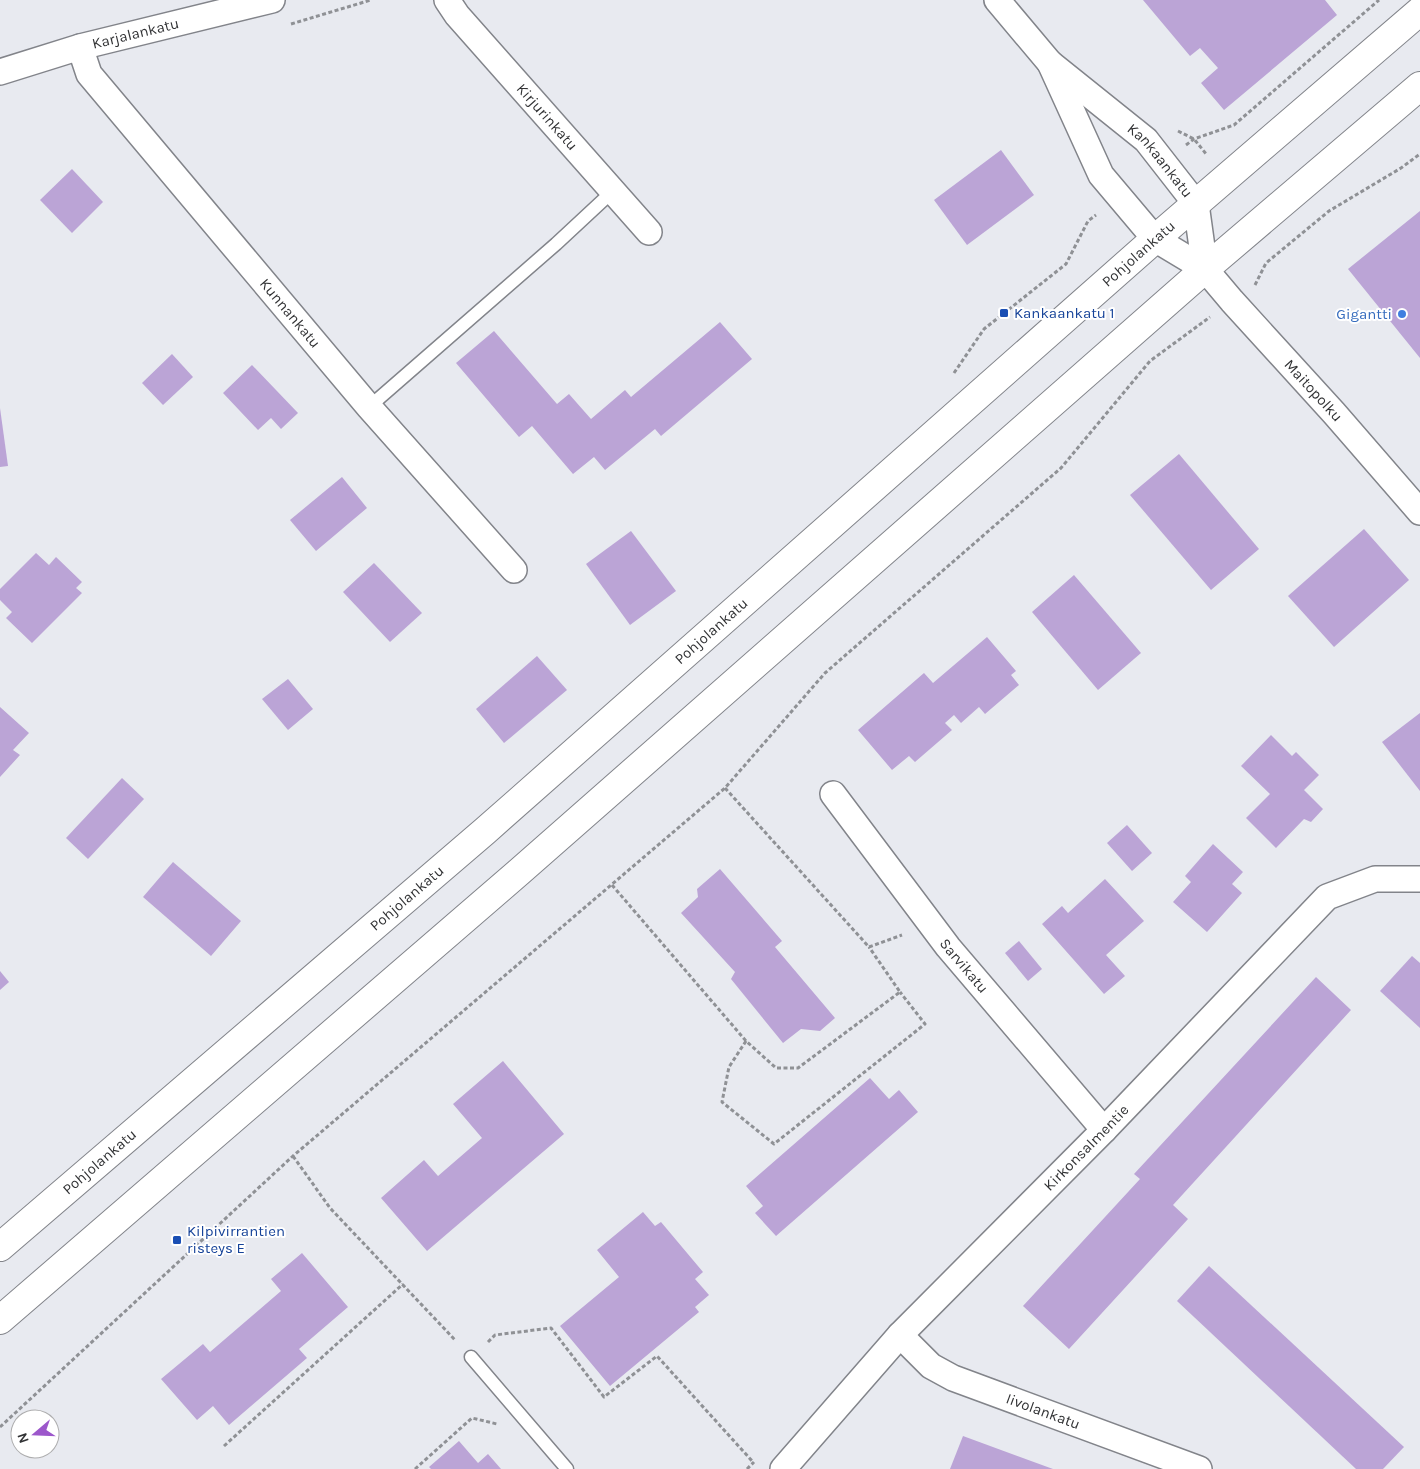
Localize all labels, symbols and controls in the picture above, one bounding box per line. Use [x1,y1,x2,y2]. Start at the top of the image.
street label: Karjalankatu [90,14,181,53]
street label: Kirjurinkatu [513,80,581,154]
street label: Kankaankatu [1124,120,1197,201]
street label: Pohjolankatu [1098,217,1179,291]
street label: Kunnankatu [256,275,324,352]
place label: Kankaankatu 1 [1014,304,1114,322]
place label: Gigantti [1336,305,1392,323]
marker: Kankaankatu 1 [998,307,1010,319]
marker: Gigantti [1396,308,1408,320]
street label: Maitopolku [1281,356,1346,425]
street label: Pohjolankatu [671,594,752,668]
street label: Pohjolankatu [366,861,447,935]
street label: Sarvikatu [936,935,992,997]
street label: Kirkonsalmentie [1040,1101,1132,1194]
street label: Pohjolankatu [59,1125,140,1198]
place label: Kilpivirrantien risteys E [187,1222,285,1257]
marker: Kilpivirrantien risteys E [171,1234,183,1246]
street label: Iivolankatu [1004,1389,1083,1433]
north arrow [10,1409,60,1459]
text: N [14,1431,33,1446]

